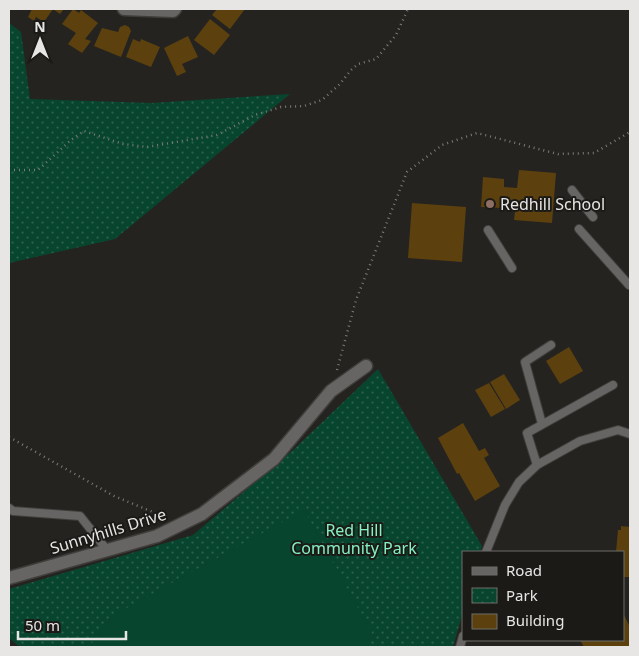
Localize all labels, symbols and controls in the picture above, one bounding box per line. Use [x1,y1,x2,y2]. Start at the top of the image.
north arrow [15,15,65,65]
text: N [34,17,46,36]
place label: Redhill School [500,193,605,215]
marker: Redhill School [484,198,496,210]
street label: Sunnyhills Drive [47,503,169,559]
park label: Red Hill Community Park [291,519,417,559]
legend [462,551,624,641]
text: Road [506,560,542,580]
text: Park [506,585,538,605]
scale bar [18,608,125,640]
text: Building [506,610,564,630]
text: 50 m [25,615,60,635]

